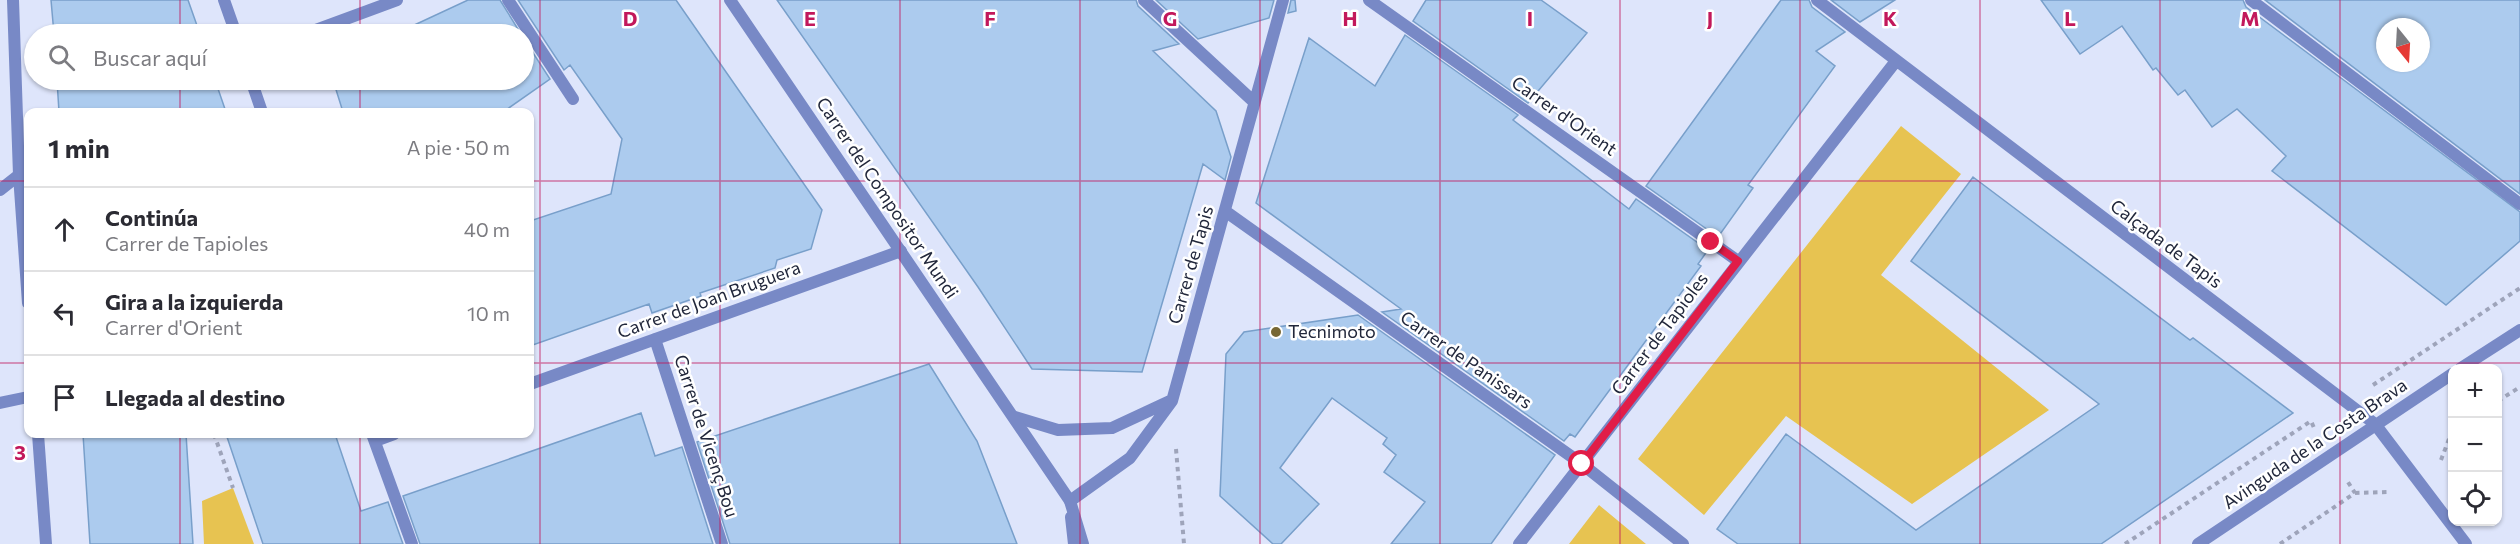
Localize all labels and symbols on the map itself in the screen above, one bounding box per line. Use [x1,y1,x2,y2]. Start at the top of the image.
text: D [623,6,637,30]
text: E [804,6,816,30]
text: F [984,6,996,30]
text: G [1163,6,1177,30]
text: H [1343,6,1358,30]
text: I [1527,6,1533,30]
text: J [1707,6,1713,30]
text: K [1883,6,1897,30]
text: L [2064,6,2076,30]
text: M [2240,6,2260,30]
north arrow [2376,18,2430,72]
street label: Carrer d'Orient [1508,71,1622,160]
street label: Carrer del Compositor Mundi [812,93,963,302]
street label: Calçada de Tapis [2106,194,2227,292]
street label: Carrer de Tapis [1163,203,1217,326]
route end [1697,228,1723,254]
street label: Carrer de Joan Bruguera [614,256,803,342]
street label: Carrer de Tapioles [1606,268,1712,399]
street label: Carrer de Panissars [1396,305,1537,413]
place label: Tecnimoto [1288,320,1376,342]
marker: Tecnimoto [1269,325,1283,339]
street label: Carrer de Vicenç Bou [670,352,744,520]
street label: Avinguda de la Costa Brava [2218,373,2411,513]
text: 3 [14,440,26,464]
route start [1568,450,1594,476]

